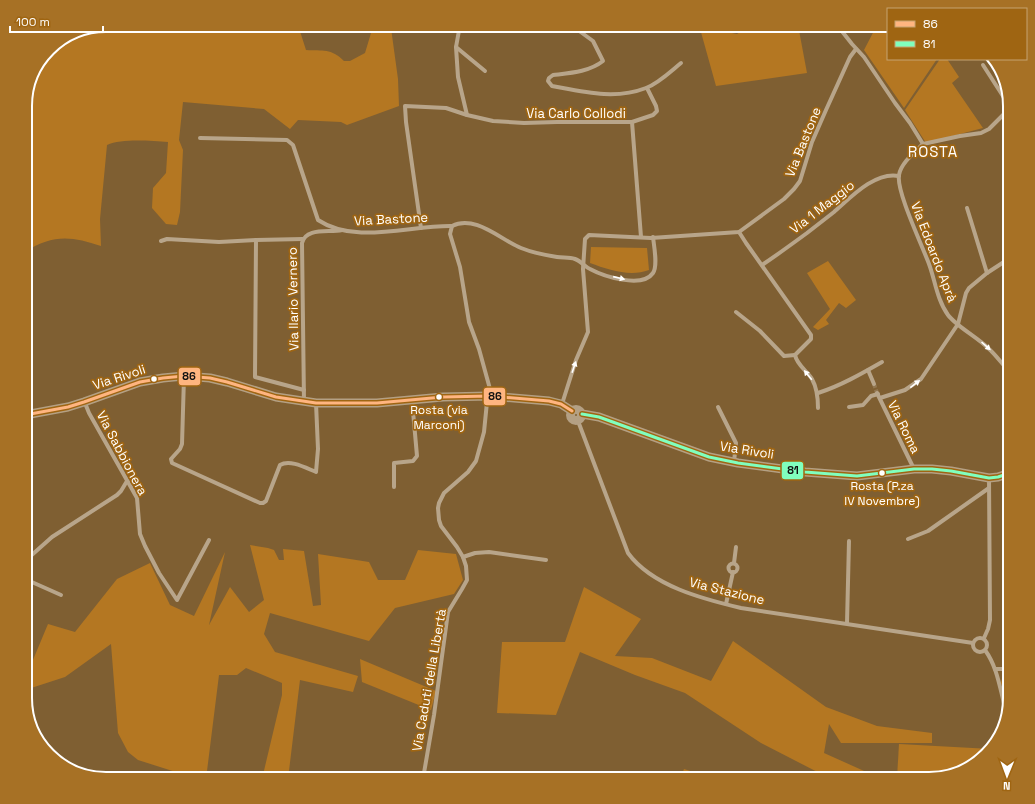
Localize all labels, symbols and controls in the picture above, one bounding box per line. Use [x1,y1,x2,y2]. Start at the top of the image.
scale bar [10,8,103,34]
legend [887,8,1027,60]
text: 100 m [16,14,50,30]
text: 86 [923,16,938,32]
text: 81 [923,36,936,52]
street label: Via Bastone [781,104,825,180]
street label: Via Carlo Collodi [526,105,626,122]
district label: ROSTA [908,142,958,161]
street label: Via 1 Maggio [786,177,858,237]
street label: Via Edoardo Aprà [907,199,961,305]
street label: Via Bastone [353,209,429,229]
street label: Via Ilario Vernero [284,247,302,351]
one-way arrow [613,276,625,282]
one-way arrow [980,342,991,351]
street label: Via Rivoli [90,360,148,394]
one-way arrow [571,361,577,373]
line badge: 86 [178,367,201,386]
text: 86 [182,369,196,383]
one-way arrow [804,370,813,381]
unlabelled marker [149,374,159,384]
one-way arrow [910,379,921,388]
line badge: 86 [483,387,506,406]
text: 86 [488,389,502,403]
marker: Rosta (via Marconi) [434,392,444,402]
street label: Via Roma [884,398,924,457]
place label: Rosta (via Marconi) [410,402,468,433]
street label: Via Sabbionera [93,408,152,499]
street label: Via Rivoli [719,437,775,463]
line badge: 81 [781,461,804,480]
text: 81 [787,463,799,477]
marker: Rosta (P.za IV Novembre) [877,468,887,478]
place label: Rosta (P.za IV Novembre) [844,478,920,509]
street label: Via Stazione [688,573,766,609]
street label: Via Caduti della Libertà [408,607,450,753]
north arrow [987,756,1027,796]
text: N [1003,779,1011,793]

